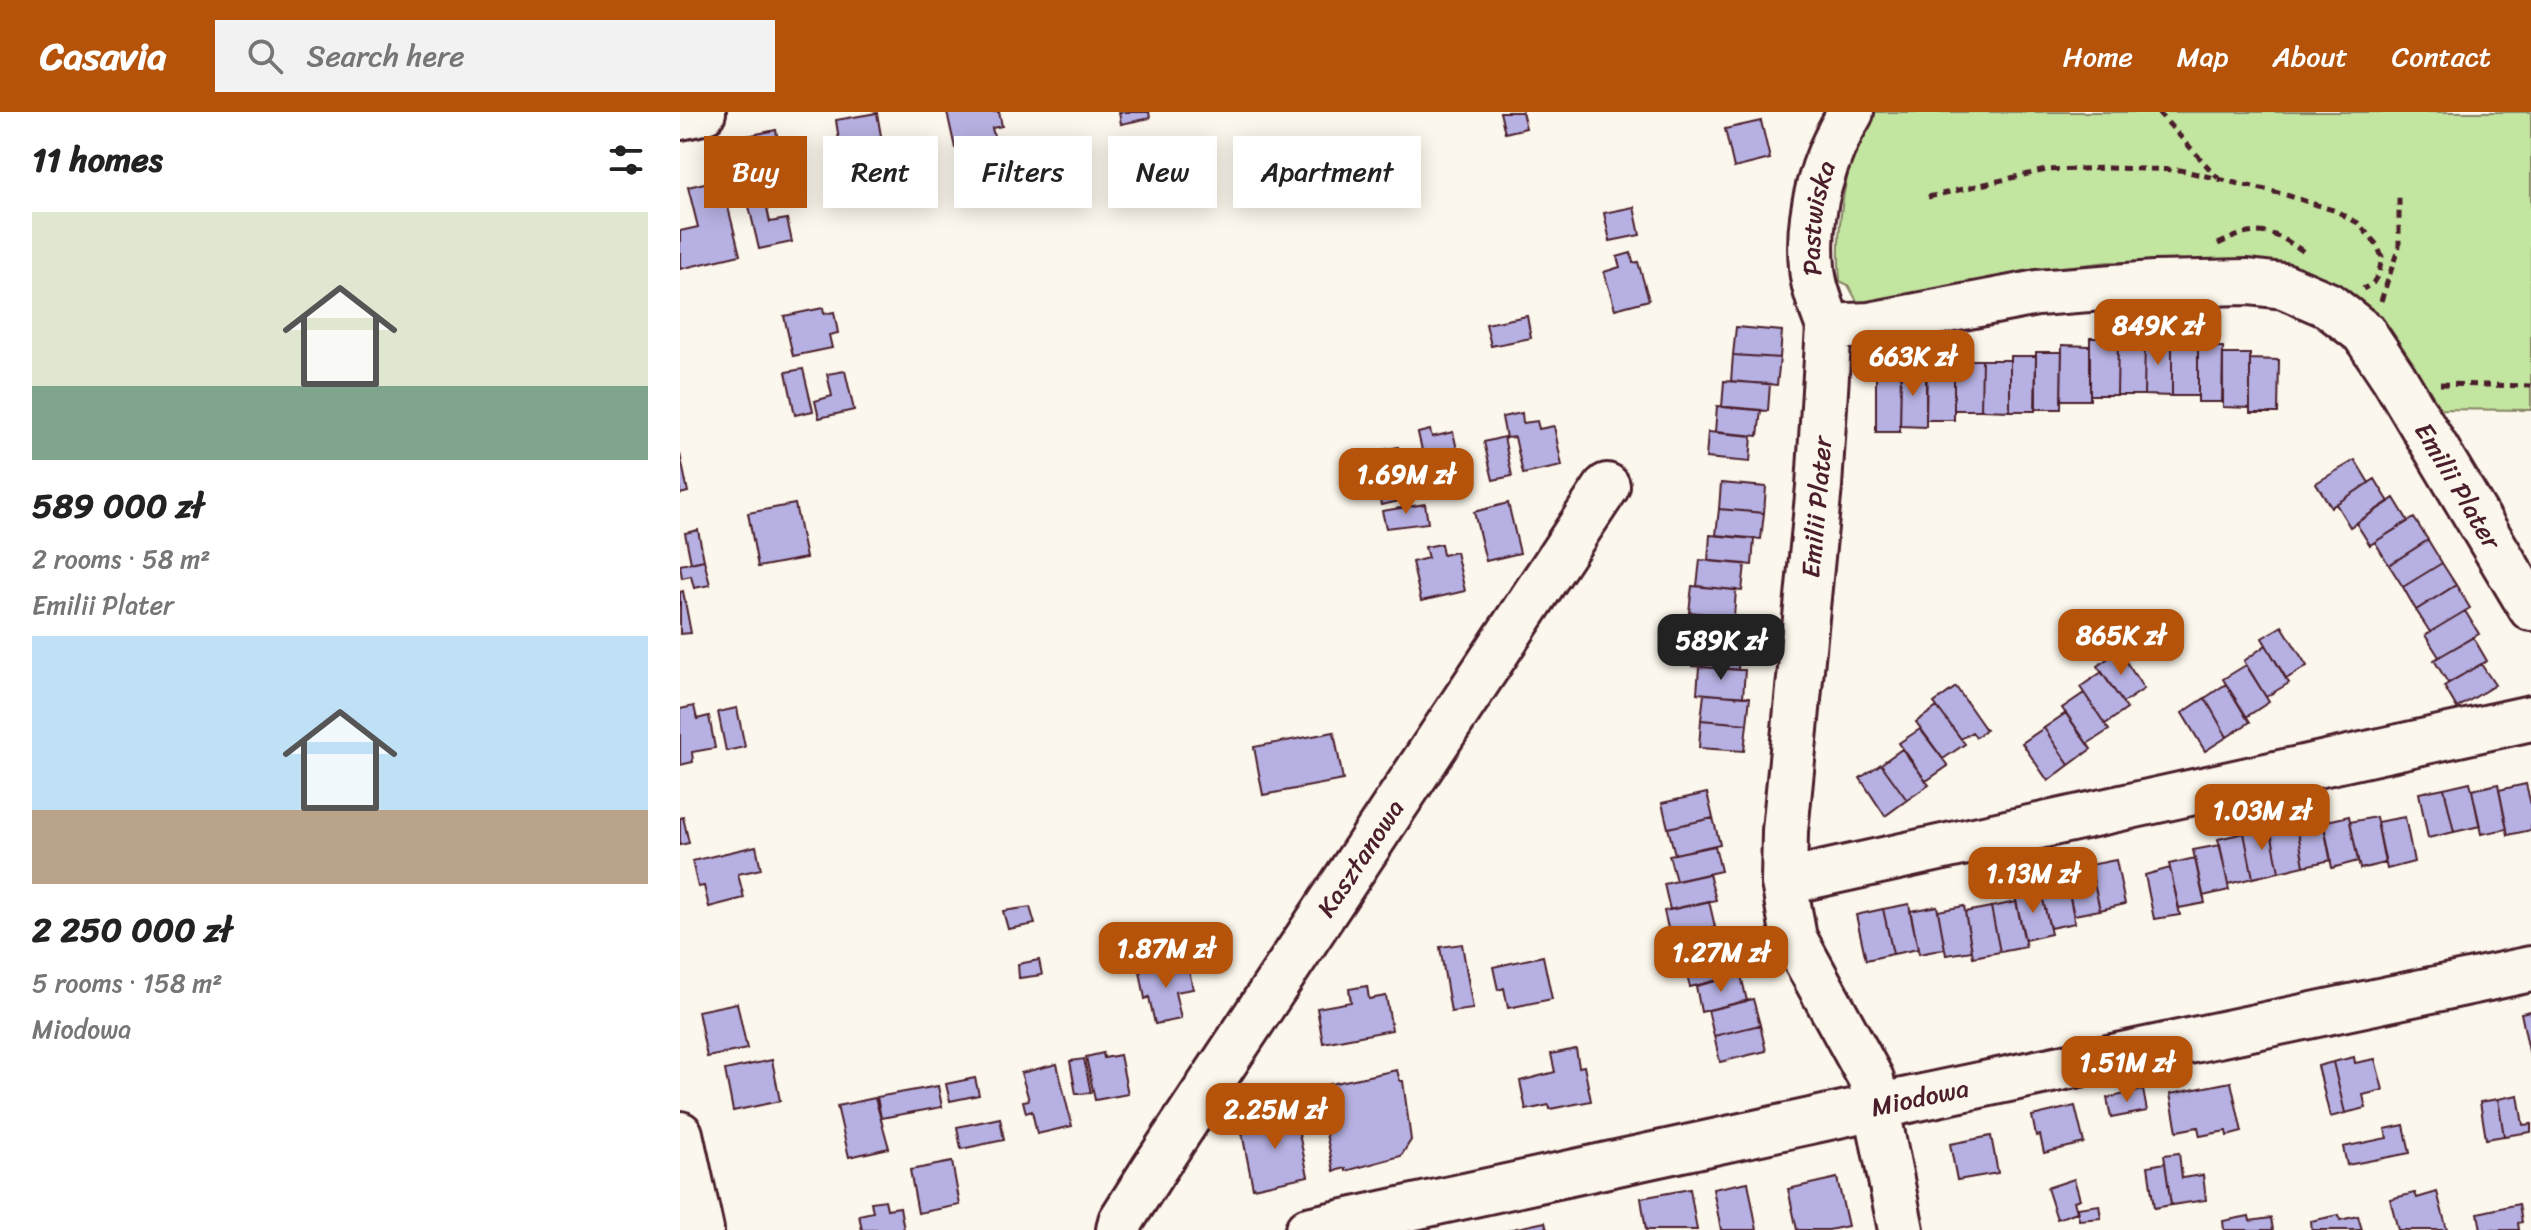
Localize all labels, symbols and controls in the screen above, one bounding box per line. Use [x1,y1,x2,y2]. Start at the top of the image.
search box [215,20,775,92]
text: Casavia [40,23,167,90]
text: Search here [307,29,465,83]
text: Home [2063,32,2133,81]
text: Map [2177,32,2228,81]
text: About [2272,32,2348,81]
text: Contact [2392,32,2491,81]
icon: search [243,34,287,78]
text: 11 homes [32,130,163,190]
chip: Buy [704,136,807,208]
chip: Rent [823,136,938,208]
chip: Filters [954,136,1092,208]
chip: New [1108,136,1217,208]
chip: Apartment [1233,136,1421,208]
icon: filters [604,138,648,182]
street label: Pastwiska [1788,154,1849,277]
icon: home [268,264,412,408]
pin: 849K zł [2084,299,2232,367]
text: 849K zł [2112,302,2204,348]
pin: 663K zł [1839,330,1987,398]
text: 663K zł [1869,333,1957,379]
street label: Emilii Plater [2402,413,2515,559]
street label: Emilii Plater [1787,434,1845,580]
pin: 1.69M zł [1323,448,1489,516]
text: 1.69M zł [1357,451,1455,497]
text: 589 000 zł [32,476,204,536]
text: 2 rooms · 58 m² [32,536,210,582]
text: Emilii Plater [32,582,174,628]
pin: 865K zł [2047,609,2195,677]
text: 865K zł [2076,612,2166,658]
pin: 589K zł [1647,614,1795,682]
text: 589K zł [1676,617,1766,663]
icon: home [268,688,412,832]
pin: 1.03M zł [2179,784,2345,852]
text: 1.03M zł [2213,787,2311,833]
street label: Kasztanowa [1304,789,1417,927]
pin: 1.13M zł [1950,847,2116,915]
text: 1.13M zł [1986,850,2080,896]
text: 2 250 000 zł [32,900,232,960]
pin: 1.87M zł [1083,922,1249,990]
text: 1.87M zł [1117,925,1215,971]
pin: 1.27M zł [1638,926,1804,994]
text: 1.27M zł [1672,929,1770,975]
text: 5 rooms · 158 m² [32,960,223,1006]
text: Miodowa [32,1006,131,1052]
pin: 1.51M zł [2044,1036,2210,1104]
text: 1.51M zł [2080,1039,2174,1085]
street label: Miodowa [1867,1065,1973,1130]
pin: 2.25M zł [1192,1083,1358,1151]
text: 2.25M zł [1224,1086,1326,1132]

